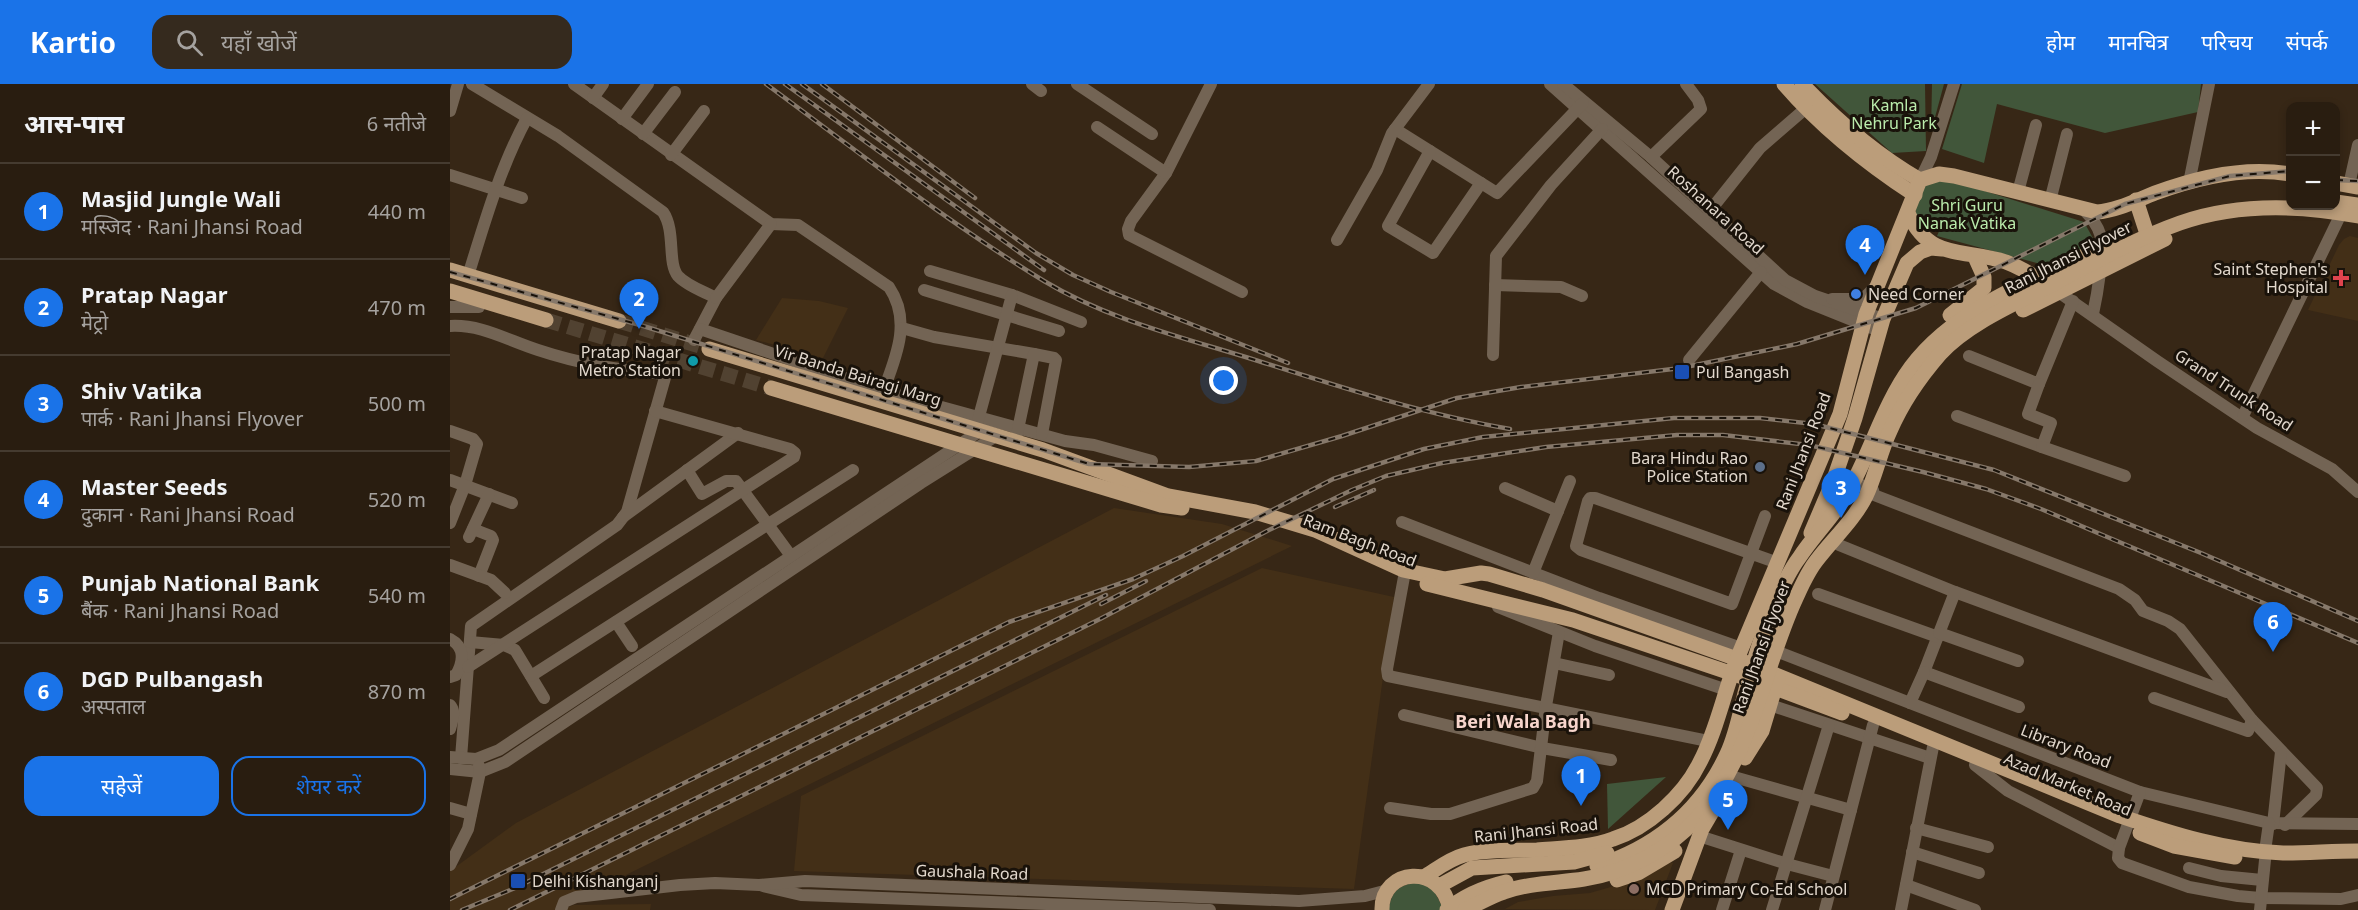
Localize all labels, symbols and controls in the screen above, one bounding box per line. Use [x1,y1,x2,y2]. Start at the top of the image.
search box [152,15,572,69]
text: Kartio [30,23,116,61]
icon: search [173,26,206,59]
text: यहाँ खोजें [221,27,297,57]
text: होम [2046,28,2075,56]
text: मानचित्र [2108,28,2168,56]
text: परिचय [2201,28,2253,56]
text: संपर्क [2286,28,2328,56]
park label: Kamla Nehru Park [1851,94,1937,134]
map controls [2286,102,2340,210]
button: + [2286,102,2340,156]
text: आस-पास [24,105,124,141]
text: 6 नतीजे [367,110,426,137]
button: − [2286,156,2340,210]
street label: Roshanara Road [1663,161,1769,259]
text: Masjid Jungle Wali [81,183,281,213]
park label: Shri Guru Nanak Vatika [1918,194,2016,234]
text: 1 [38,198,49,225]
text: 440 m [368,198,426,225]
text: मस्जिद · Rani Jhansi Road [81,213,303,240]
street label: Rani Jhansi Flyover [2001,215,2136,299]
pin: 4 [1846,226,1884,275]
place label: Saint Stephen's Hospital [2213,258,2328,298]
marker: Saint Stephen's Hospital [2332,269,2350,287]
text: Pratap Nagar [81,279,228,309]
pin: 2 [620,280,658,329]
place label: Need Corner [1868,283,1965,305]
marker: Need Corner [1849,287,1863,301]
text: 2 [38,294,49,321]
text: 470 m [368,294,426,321]
text: मेट्रो [81,309,108,336]
street label: Vir Banda Bairagi Marg [772,339,944,411]
place label: Pratap Nagar Metro Station [579,341,681,381]
street label: Grand Trunk Road [2171,344,2297,436]
marker: Pratap Nagar Metro Station [686,354,700,368]
place label: Pul Bangash [1696,361,1790,383]
marker: Pul Bangash [1673,363,1691,381]
your location [1209,366,1238,395]
text: Shiv Vatika [81,375,202,405]
street label: Rani Jhansi Road [1770,389,1836,513]
text: 3 [38,390,49,417]
text: 500 m [368,390,426,417]
text: पार्क · Rani Jhansi Flyover [81,405,304,432]
place label: Bara Hindu Rao Police Station [1631,447,1748,487]
marker: Bara Hindu Rao Police Station [1753,460,1767,474]
pin: 3 [1822,468,1860,518]
text: Master Seeds [81,471,228,501]
text: 4 [38,486,49,513]
text: 520 m [368,486,426,513]
text: दुकान · Rani Jhansi Road [81,501,295,528]
street label: Ram Bagh Road [1300,508,1420,572]
text: Punjab National Bank [81,567,319,597]
street label: Rani Jhansi Flyover [1727,577,1795,716]
text: 5 [38,582,49,609]
text: 540 m [368,582,426,609]
text: बैंक · Rani Jhansi Road [81,597,279,624]
pin: 6 [2254,602,2292,652]
text: DGD Pulbangash [81,663,263,693]
text: 6 [38,678,49,705]
text: 870 m [368,678,426,705]
text: अस्पताल [81,693,146,720]
district label: Beri Wala Bagh [1455,709,1591,733]
street label: Library Road [2018,719,2114,773]
street label: Azad Market Road [2001,747,2135,821]
button: सहेजें [24,756,219,816]
button: शेयर करें [231,756,426,816]
pin: 1 [1562,756,1600,806]
pin: 5 [1708,780,1748,830]
street label: Rani Jhansi Road [1473,813,1599,847]
street label: Gaushala Road [915,859,1029,885]
place label: Delhi Kishanganj [532,870,658,892]
marker: Delhi Kishanganj [509,872,527,890]
place label: MCD Primary Co-Ed School [1646,878,1847,900]
marker: MCD Primary Co-Ed School [1627,882,1641,896]

